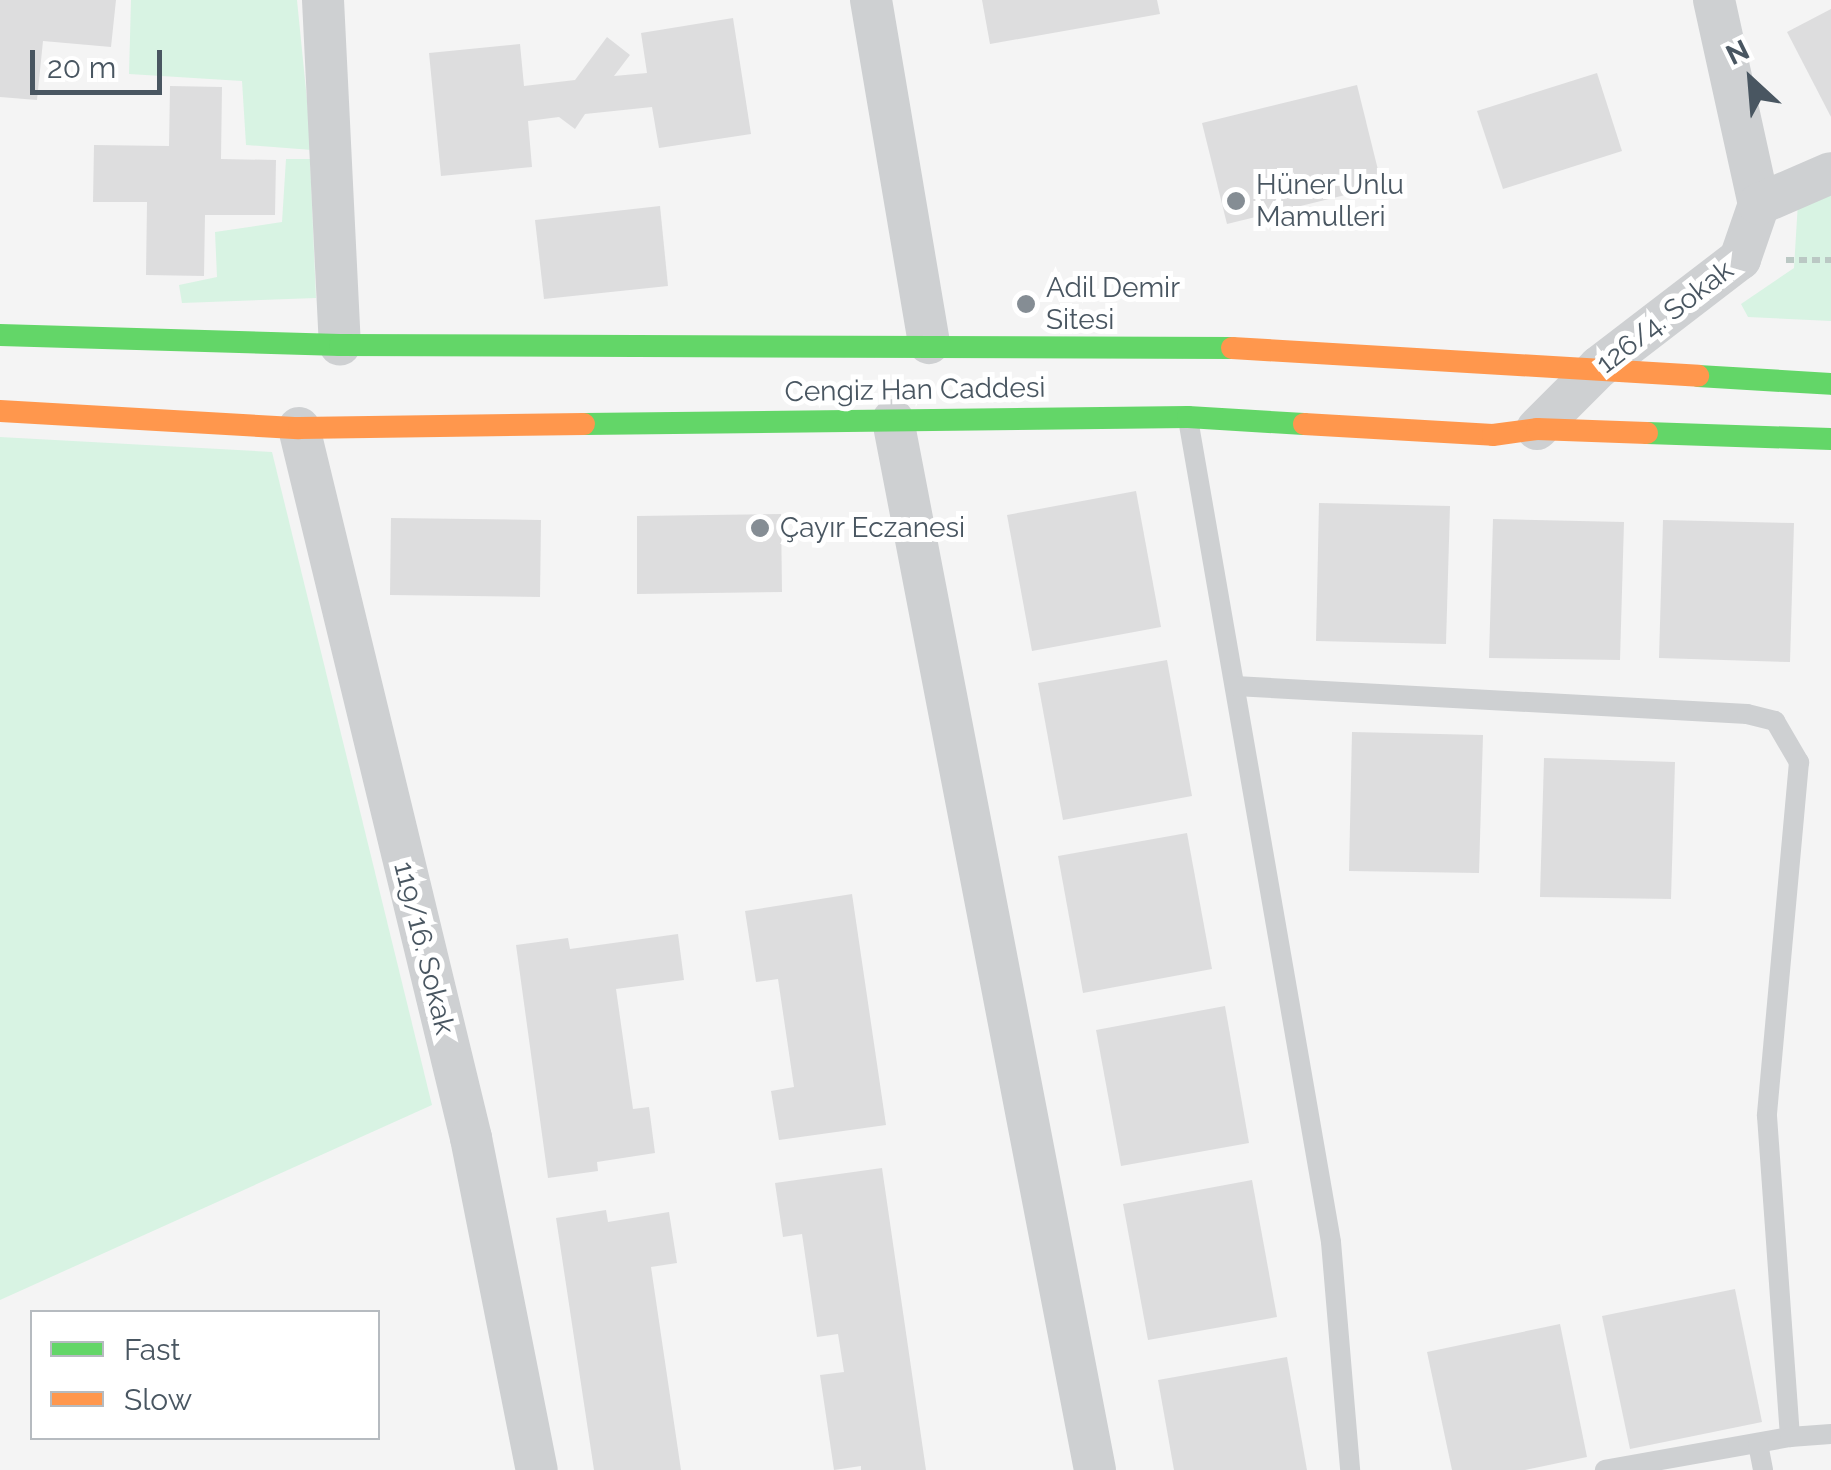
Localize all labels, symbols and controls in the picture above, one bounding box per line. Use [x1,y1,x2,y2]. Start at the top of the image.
scale bar [35,30,168,92]
north arrow [1701,30,1801,130]
text: N [1721,33,1754,72]
text: 20 m [47,50,116,85]
place label: Hüner Unlu Mamulleri [1256,168,1405,234]
marker: Hüner Unlu Mamulleri [1225,190,1247,212]
street label: 126/4. Sokak [1590,253,1740,381]
place label: Adil Demir Sitesi [1046,271,1181,337]
marker: Adil Demir Sitesi [1015,293,1037,315]
street label: Cengiz Han Caddesi [784,371,1046,409]
place label: Çayır Eczanesi [780,511,966,545]
marker: Çayır Eczanesi [749,517,771,539]
street label: 119/16. Sokak [386,858,462,1038]
legend [30,1310,380,1440]
text: Fast [124,1332,181,1367]
text: Slow [124,1382,192,1417]

